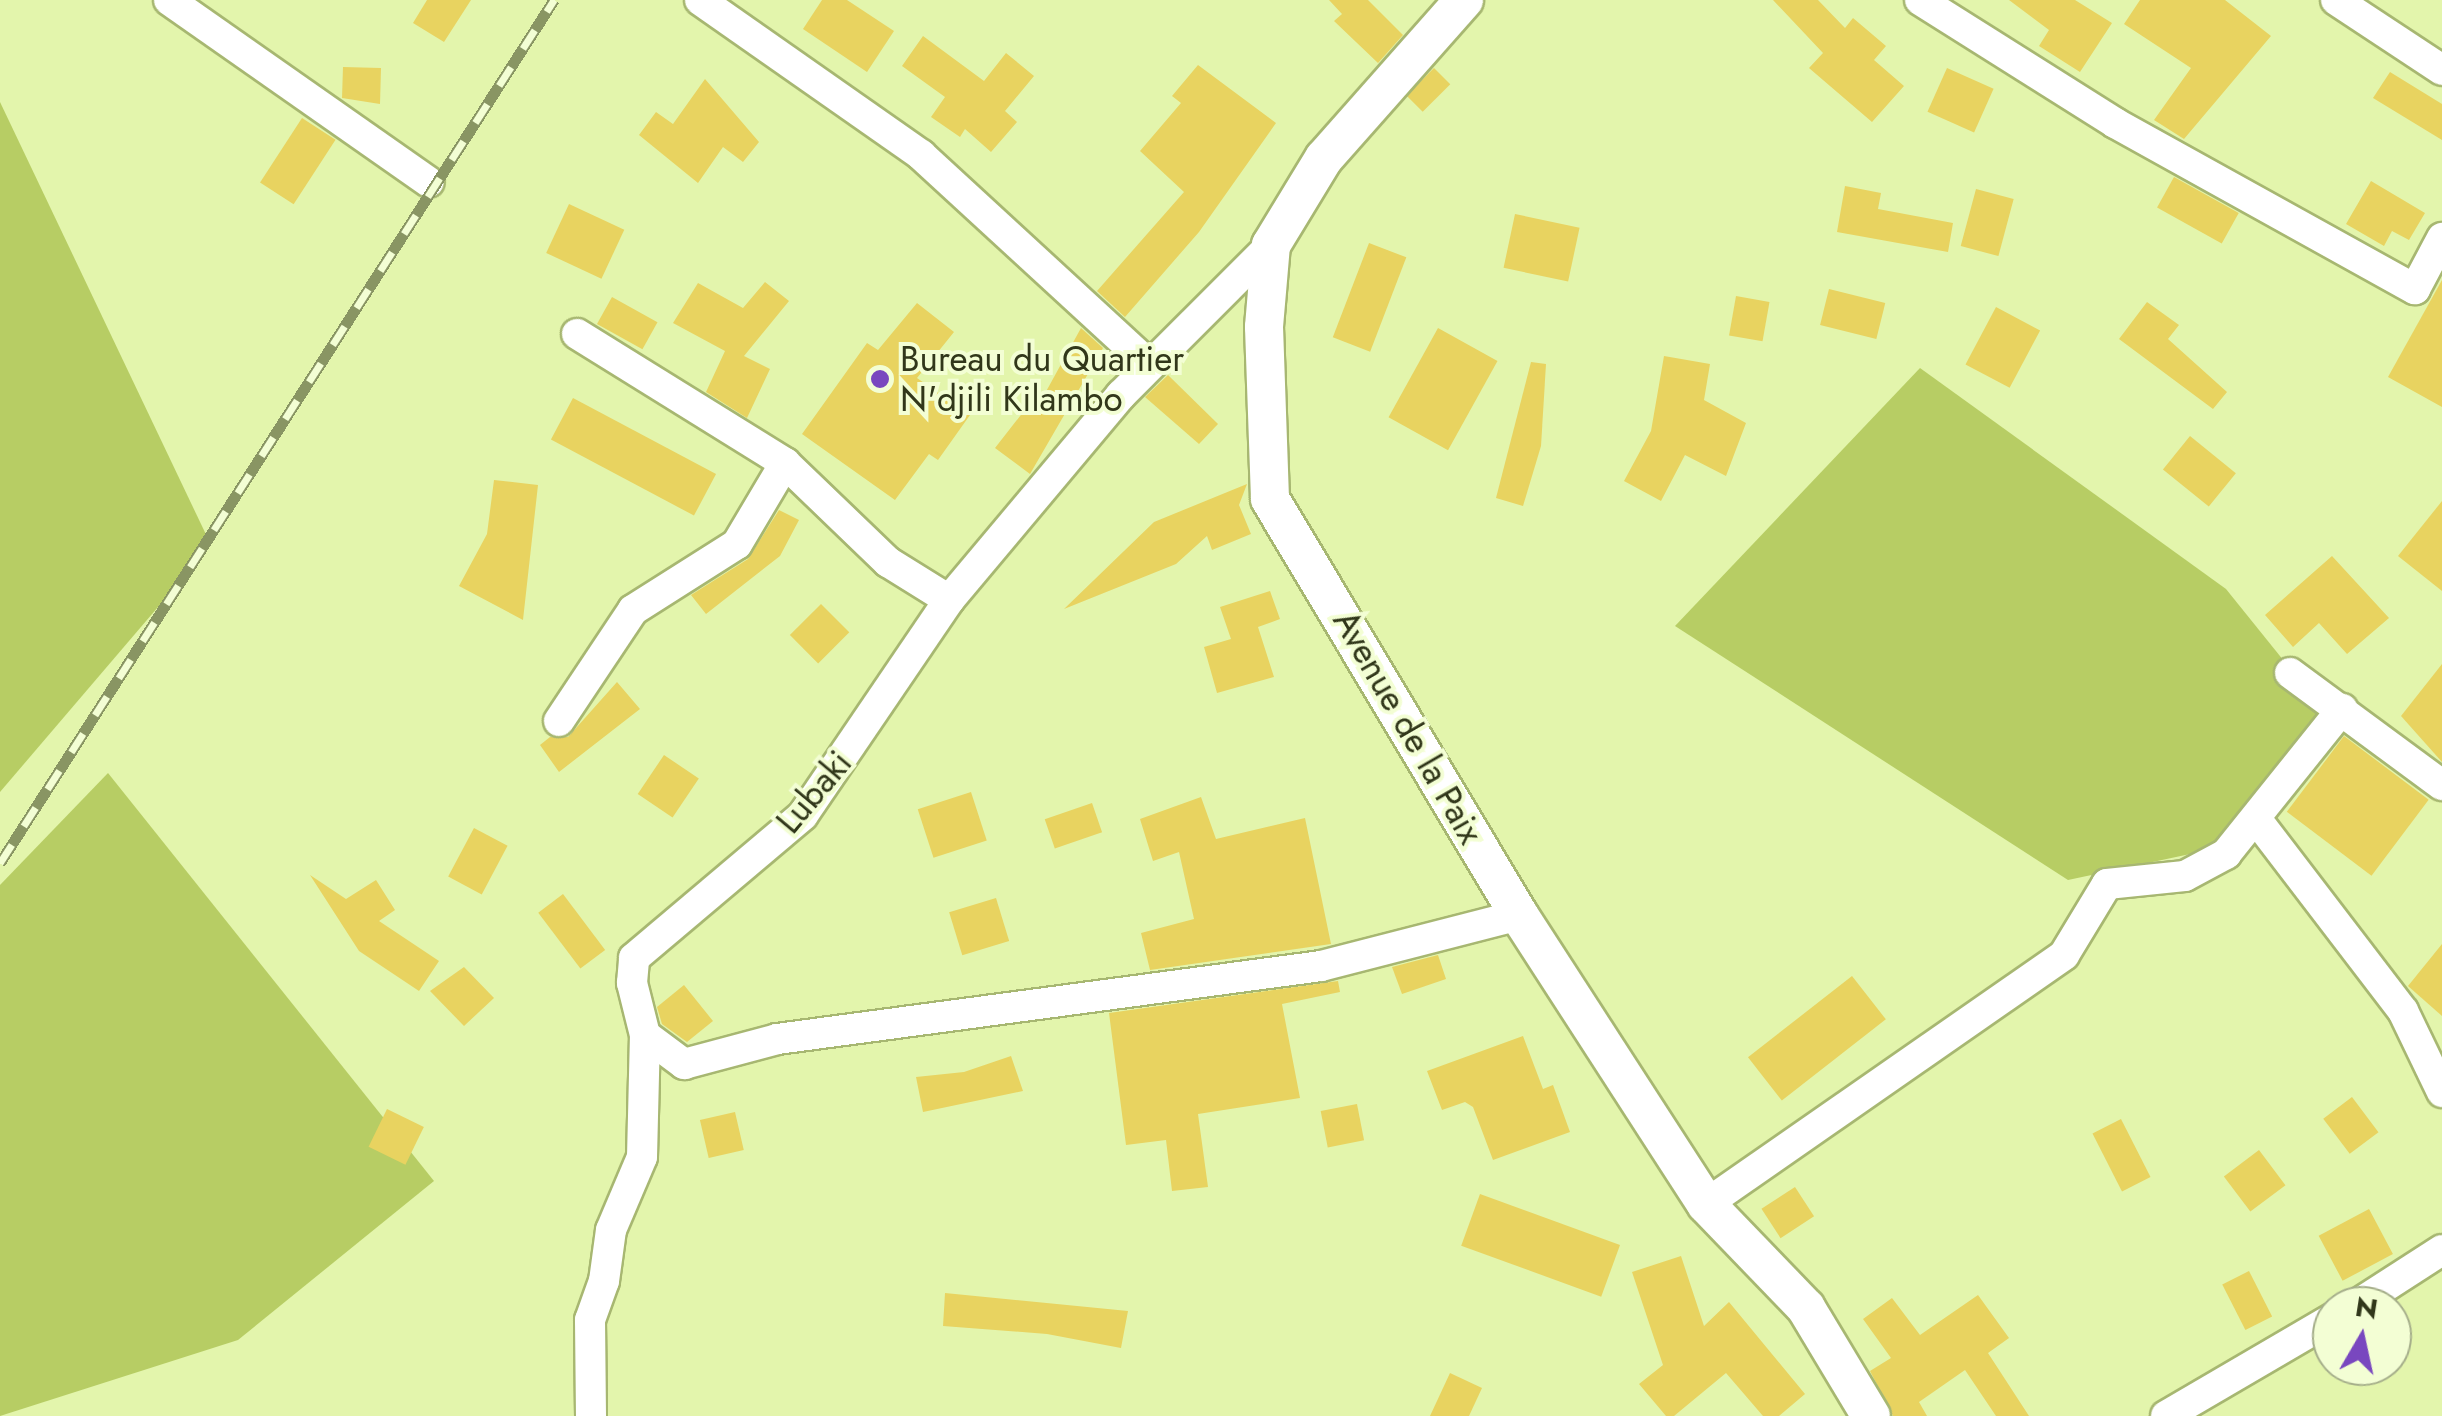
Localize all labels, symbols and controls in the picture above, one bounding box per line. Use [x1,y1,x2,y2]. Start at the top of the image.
place label: Bureau du Quartier N'djili Kilambo [900,338,1184,420]
marker: Bureau du Quartier N'djili Kilambo [869,368,891,390]
street label: Avenue de la Paix [1324,603,1492,851]
street label: Lubaki [767,742,861,842]
north arrow [2312,1286,2412,1386]
text: N [2352,1286,2381,1330]

